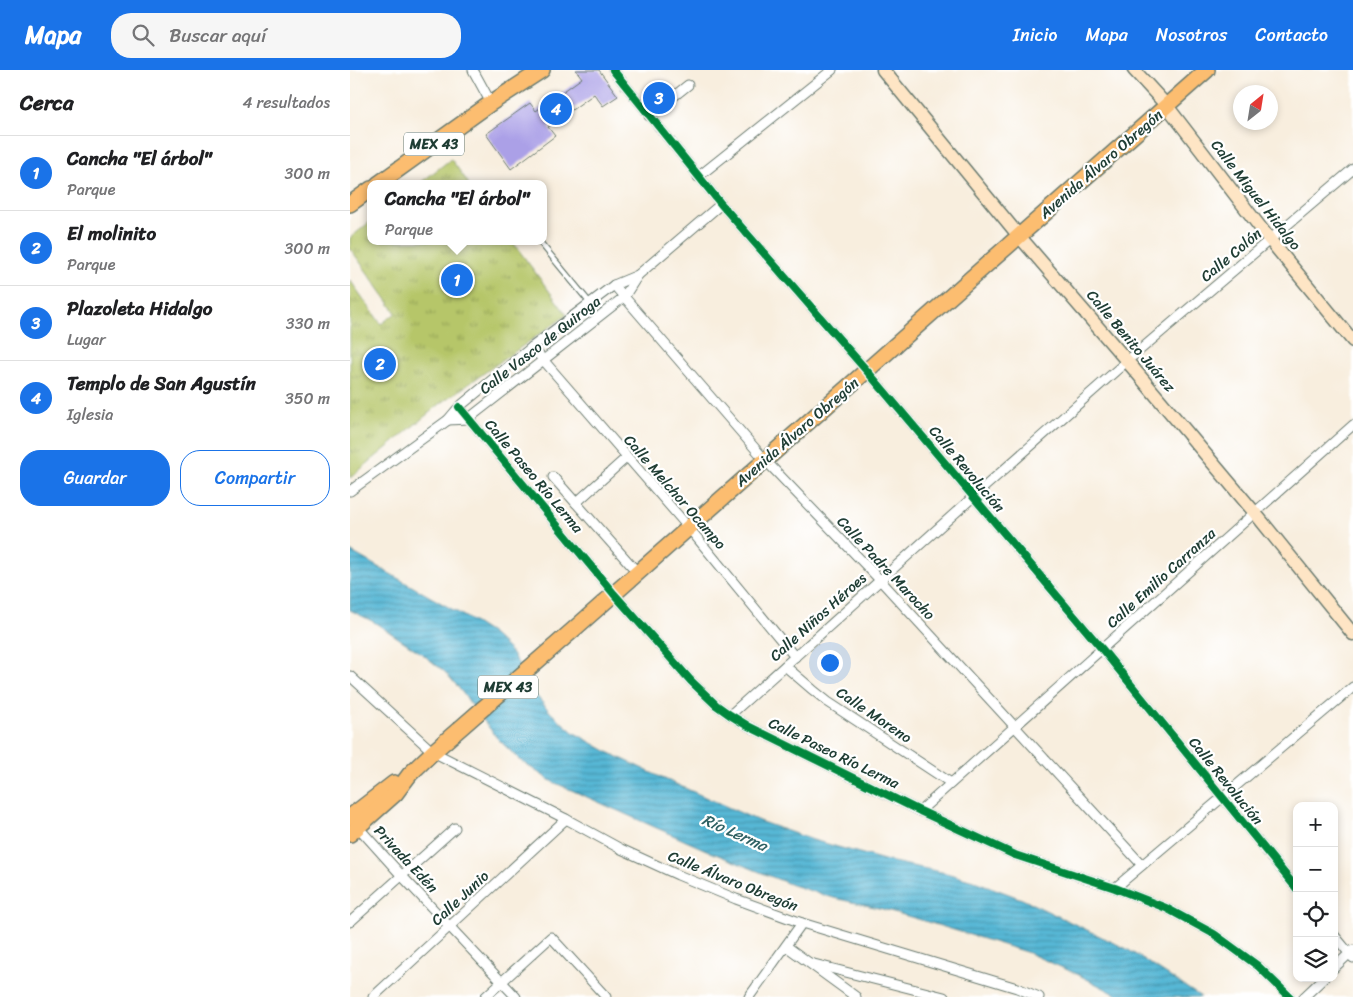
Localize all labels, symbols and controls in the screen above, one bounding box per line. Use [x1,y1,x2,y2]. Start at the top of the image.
search box [111,13,461,58]
text: Mapa [25,14,81,56]
text: Buscar aquí [169,19,266,52]
text: Inicio [1013,19,1058,51]
text: Mapa [1086,19,1128,51]
text: Nosotros [1156,19,1227,51]
text: Contacto [1255,19,1328,51]
icon: search [129,21,157,49]
pin: 3 [643,79,675,117]
text: Cerca [20,84,74,122]
north arrow [1233,85,1278,130]
text: 4 resultados [242,88,330,117]
pin: 4 [540,90,572,128]
street label: Avenida Álvaro Obregón [1032,103,1169,226]
road number: MEX 43 [404,132,464,156]
street label: Calle Miguel Hidalgo [1204,134,1308,257]
text: Cancha "El árbol" [67,142,212,175]
text: 1 [33,159,39,188]
text: 300 m [285,159,330,188]
text: Parque [67,175,115,204]
popup [367,180,547,245]
text: Cancha "El árbol" [385,182,529,215]
text: Parque [385,215,433,244]
text: El molinito [67,217,156,250]
street label: Calle Colón [1194,221,1268,289]
text: 2 [31,234,41,263]
text: 300 m [285,234,330,263]
text: Parque [67,250,115,279]
pin: 1 [441,261,473,299]
street label: Calle Benito Juárez [1080,284,1183,399]
street label: Calle Vasco de Quiroga [473,289,607,401]
text: Plazoleta Hidalgo [67,292,212,325]
text: 3 [32,309,40,338]
text: 330 m [286,309,330,338]
text: Lugar [67,325,106,354]
pin: 2 [364,345,396,383]
text: Templo de San Agustín [67,367,256,400]
street label: Avenida Álvaro Obregón [728,371,865,494]
text: 4 [31,384,41,413]
text: 350 m [285,384,330,413]
text: Iglesia [67,400,113,429]
street label: Calle Paseo Río Lerma [478,413,590,539]
street label: Calle Revolución [922,419,1012,519]
street label: Calle Melchor Ocampo [617,428,733,556]
button: Guardar [20,450,170,506]
button: Compartir [180,450,330,506]
street label: Calle Padre Marocho [830,510,942,627]
street label: Calle Emilio Carranza [1100,521,1222,635]
street label: Calle Niños Héroes [763,565,873,668]
your location [817,650,843,676]
road number: MEX 43 [478,676,538,698]
street label: Calle Moreno [831,680,918,750]
street label: Calle Paseo Río Lerma [764,710,904,796]
street label: Calle Revolución [1182,731,1270,831]
map controls [1293,802,1338,982]
button: + [1293,802,1338,847]
water label: Río Lerma [697,805,774,861]
street label: Privada Edén [367,819,445,899]
street label: Calle Álvaro Obregón [664,843,802,919]
button: − [1293,847,1338,892]
street label: Calle Junio [425,864,495,932]
button: locate [1293,892,1338,937]
button: layers [1293,937,1338,982]

